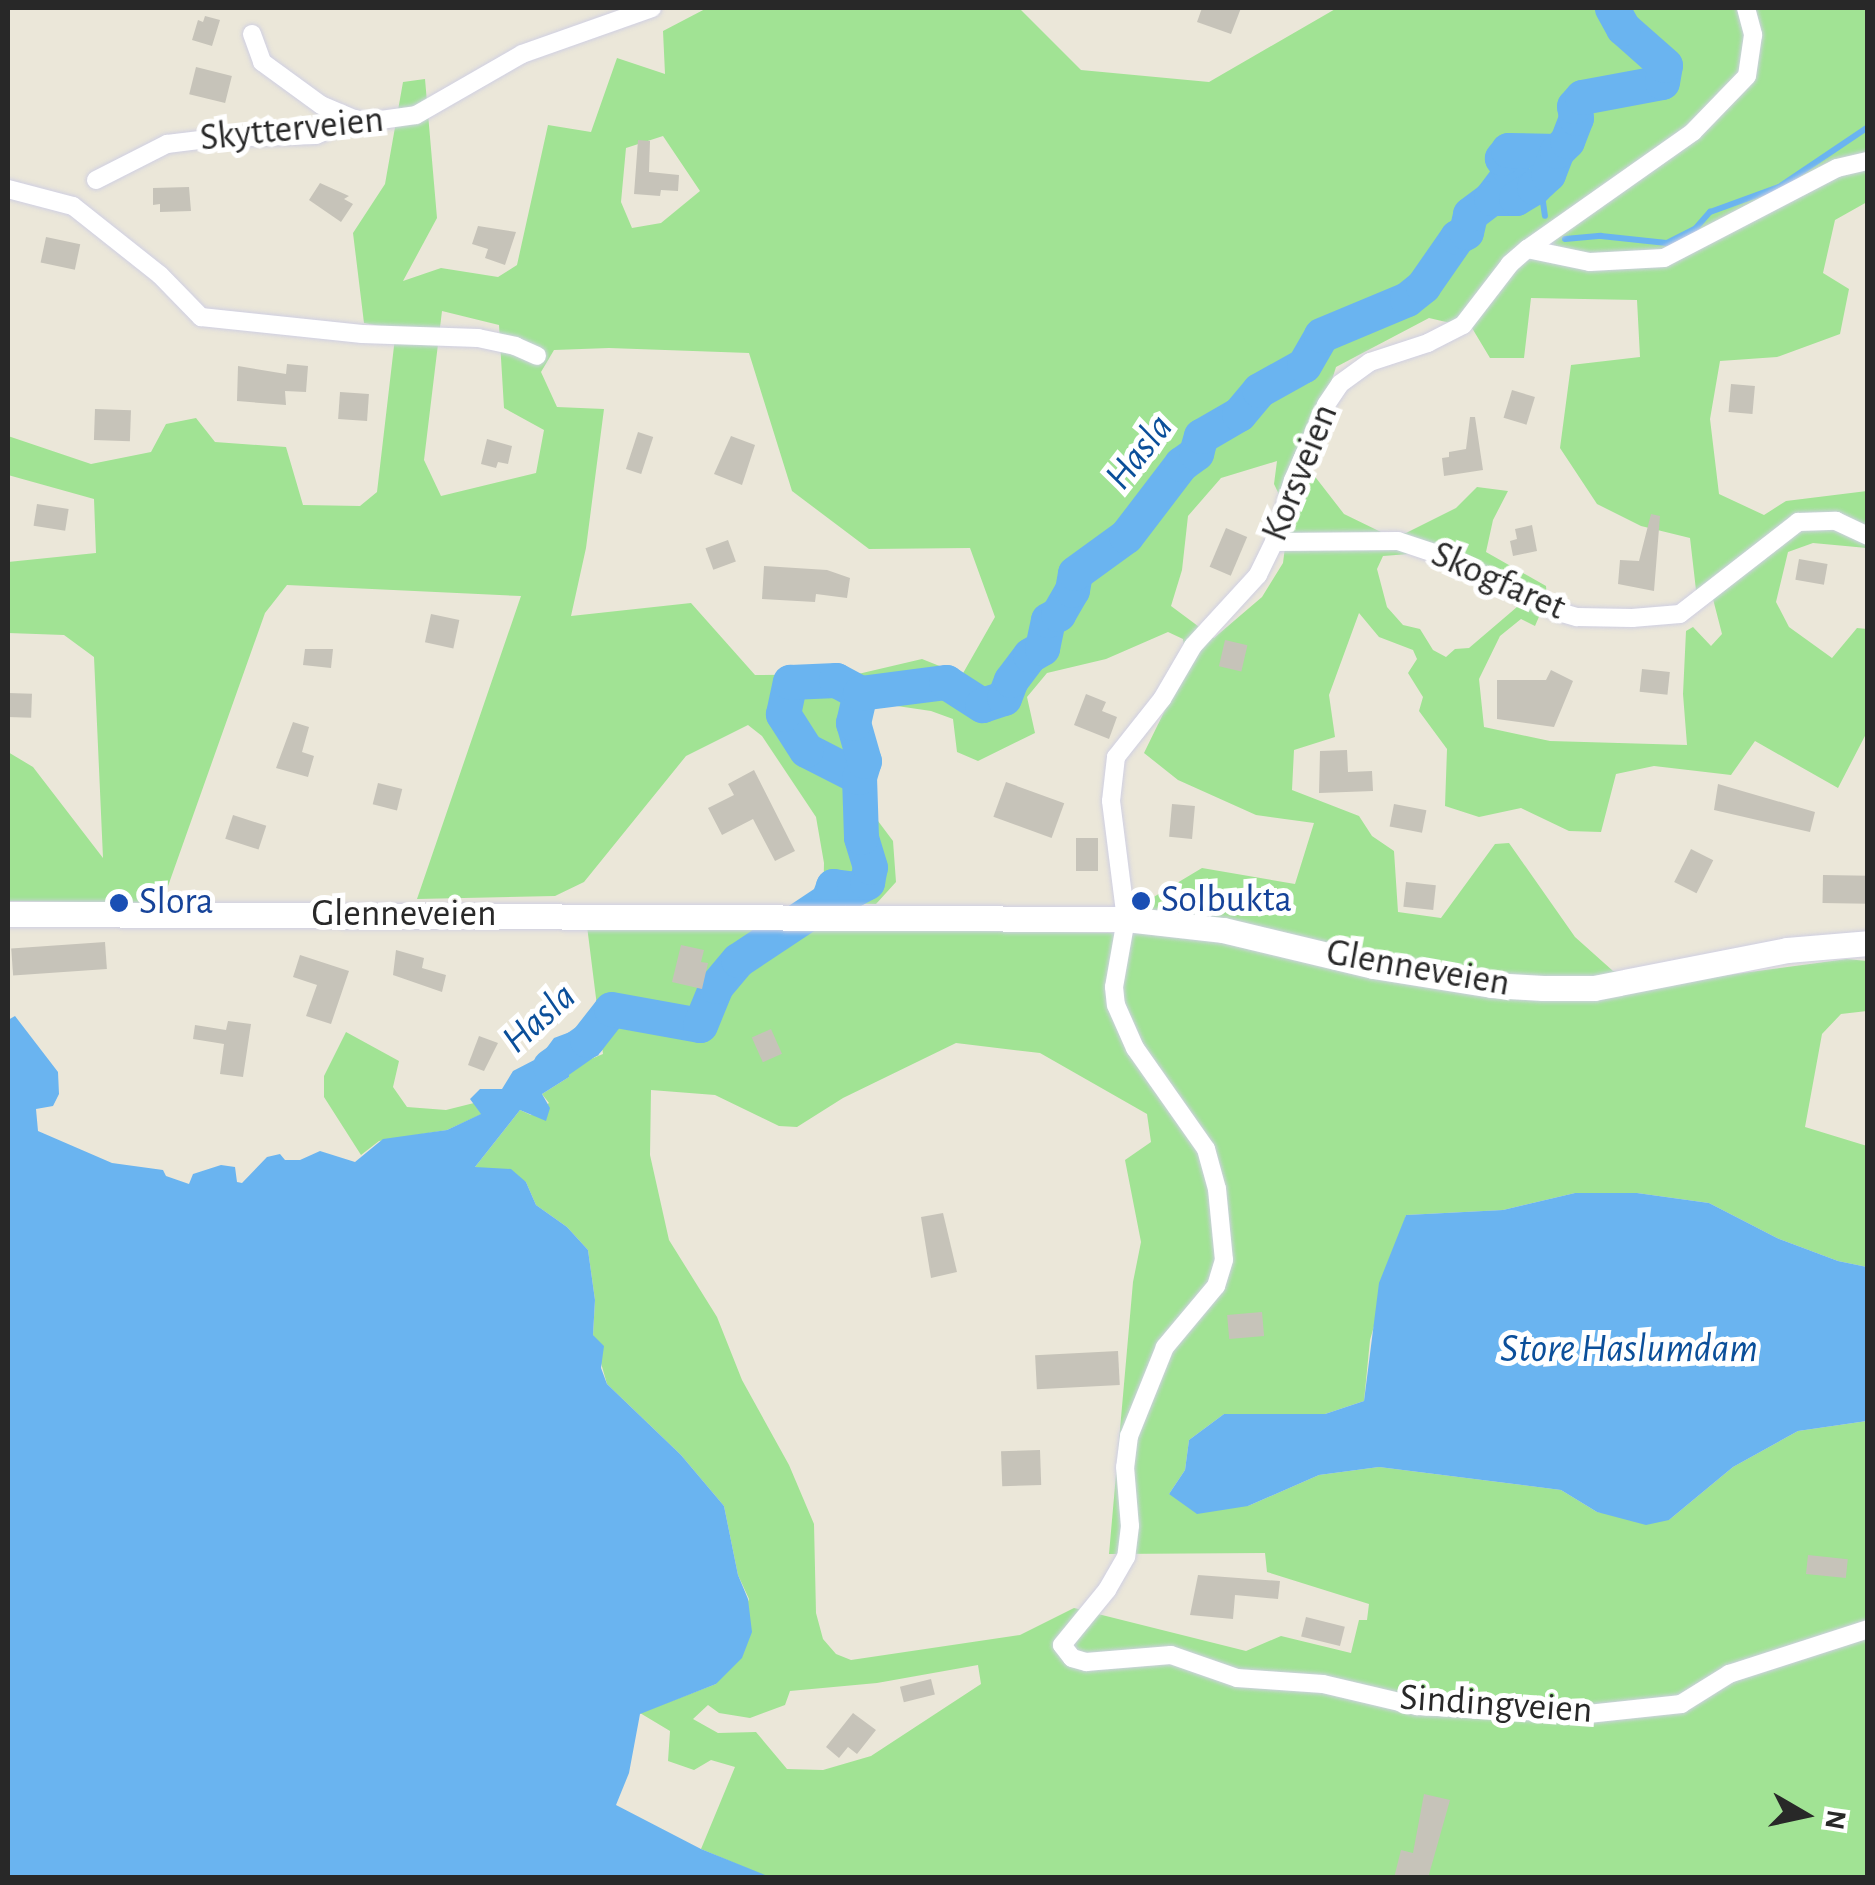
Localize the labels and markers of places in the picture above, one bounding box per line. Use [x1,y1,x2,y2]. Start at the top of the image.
place label: Solbukta [1161,878,1292,924]
place label: Slora [139,880,214,926]
marker: Solbukta [1130,890,1152,912]
marker: Slora [108,892,130,914]

